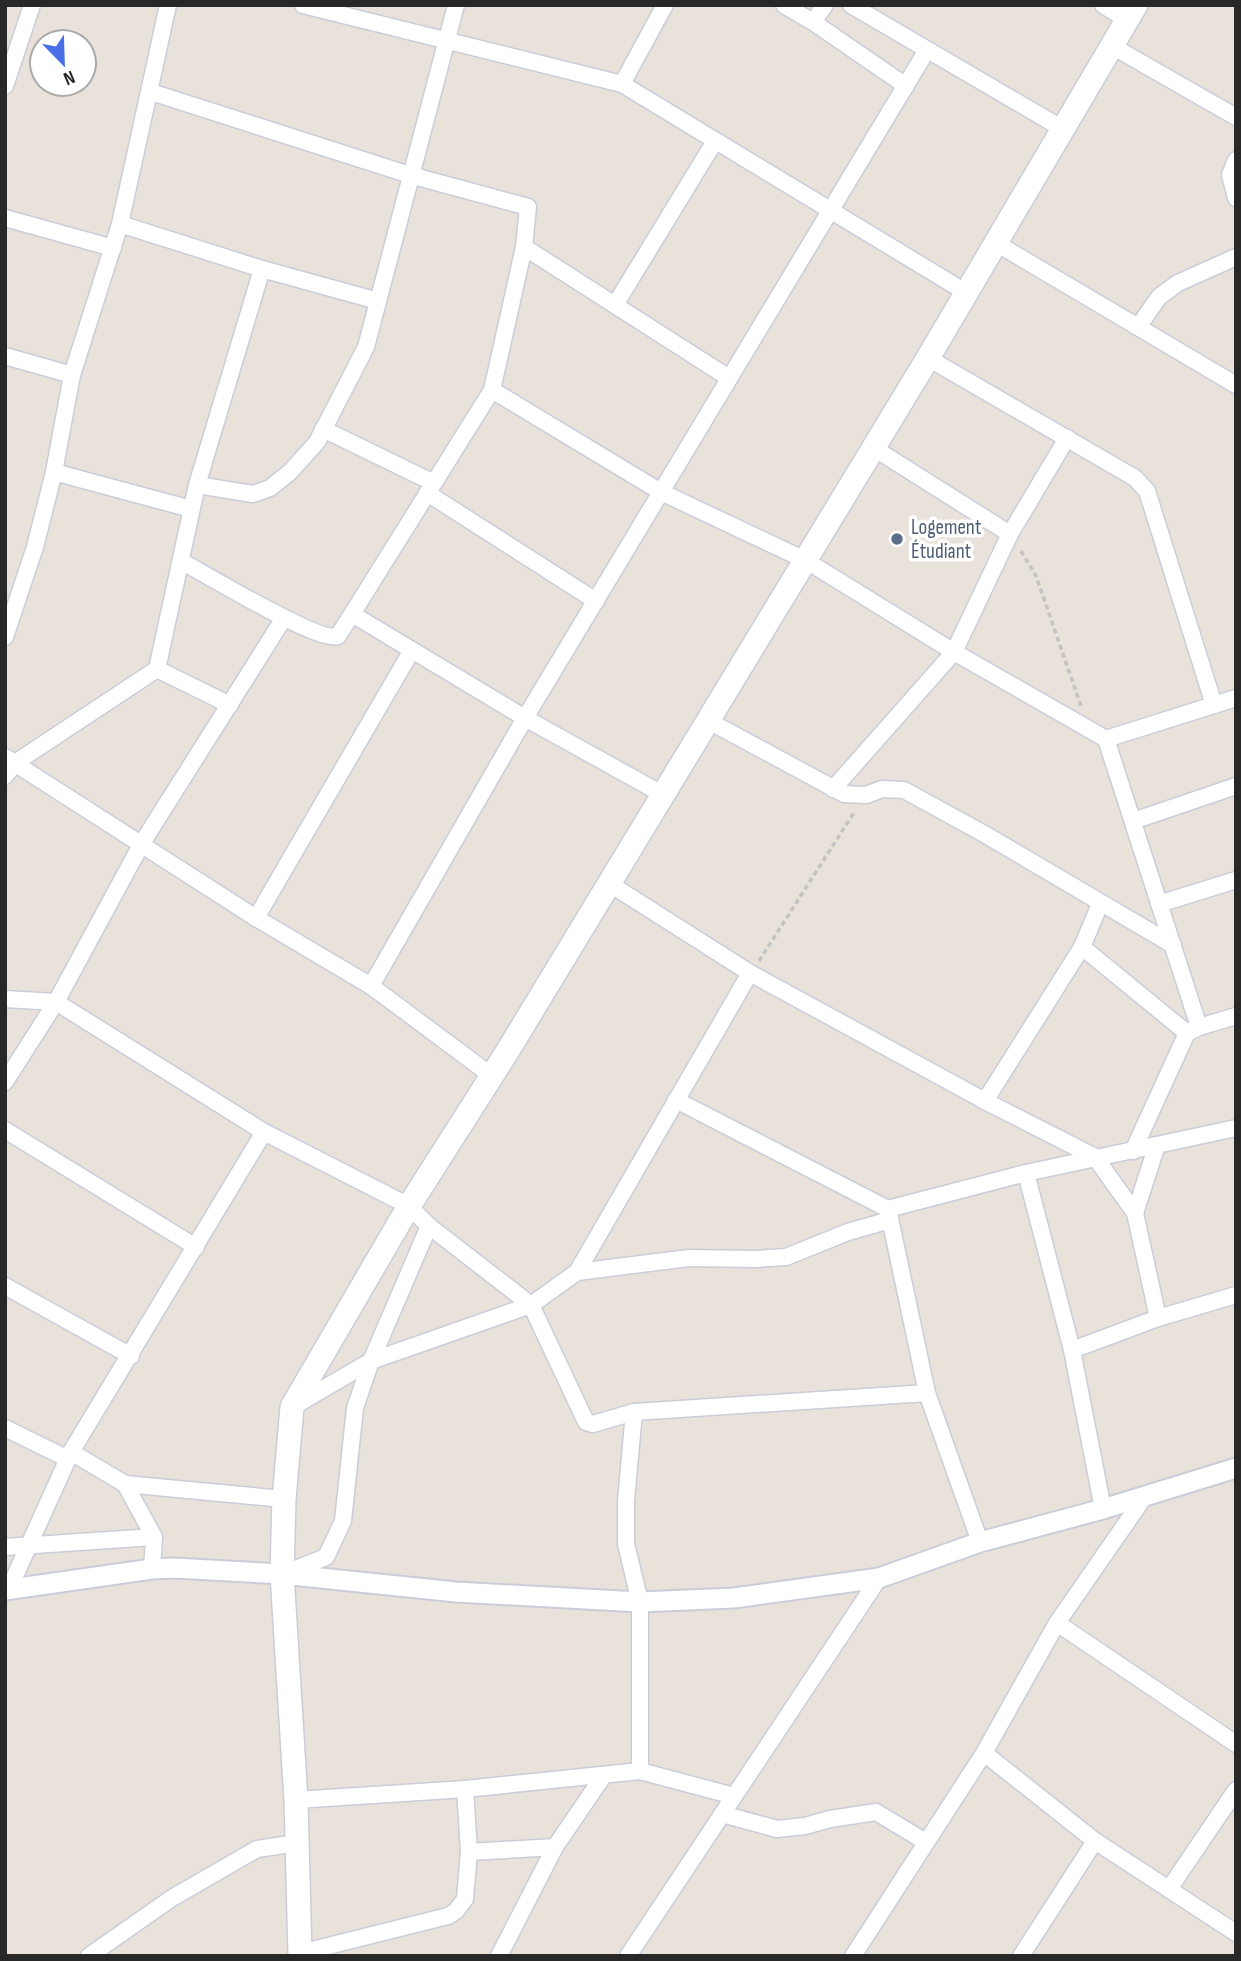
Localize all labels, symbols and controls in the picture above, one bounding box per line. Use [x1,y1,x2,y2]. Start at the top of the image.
north arrow [28,28,98,98]
text: N [60,65,78,90]
place label: Logement Étudiant [911,515,981,564]
marker: Logement Étudiant [889,531,905,547]

